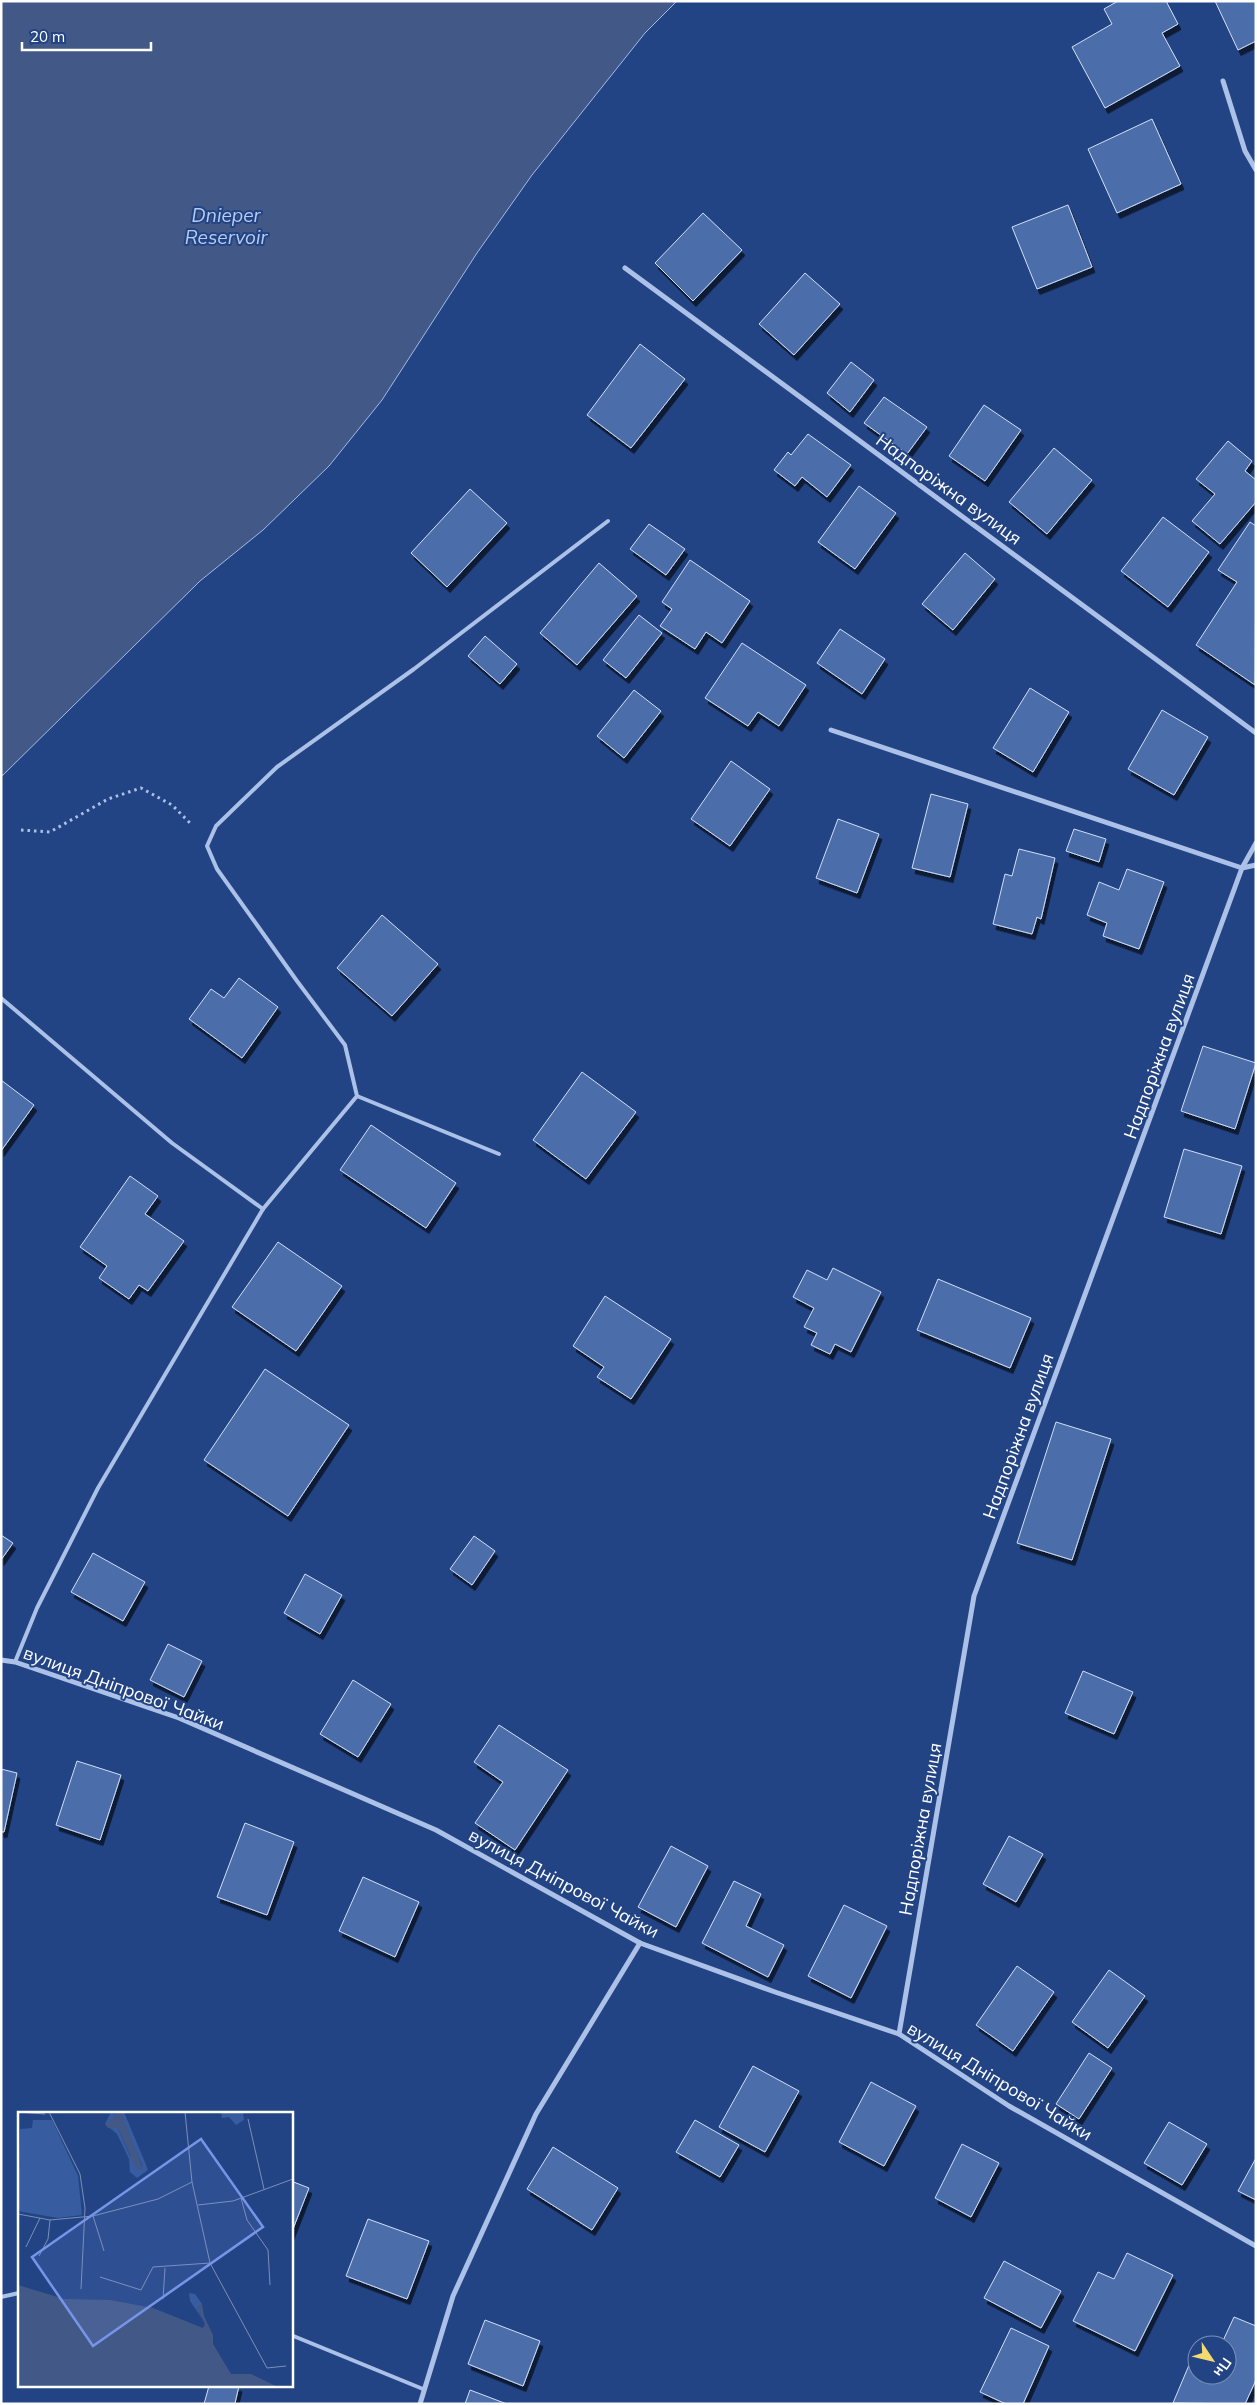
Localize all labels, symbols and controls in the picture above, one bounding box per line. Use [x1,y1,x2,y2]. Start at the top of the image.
scale bar [22,20,151,52]
text: 20 m [30,27,65,46]
water label: Dnieper Reservoir [185,203,268,249]
street label: Надпоріжна вулиця [872,428,1026,550]
street label: Надпоріжна вулиця [1118,970,1200,1142]
street label: Надпоріжна вулиця [977,1350,1059,1522]
street label: вулиця Дніпрової Чайки [20,1641,228,1735]
street label: Надпоріжна вулиця [894,1741,946,1917]
street label: вулиця Дніпрової Чайки [465,1823,663,1943]
street label: вулиця Дніпрової Чайки [903,2017,1097,2145]
inset map [18,2112,292,2388]
north arrow [1187,2335,1237,2385]
text: Пн [1210,2354,1236,2381]

